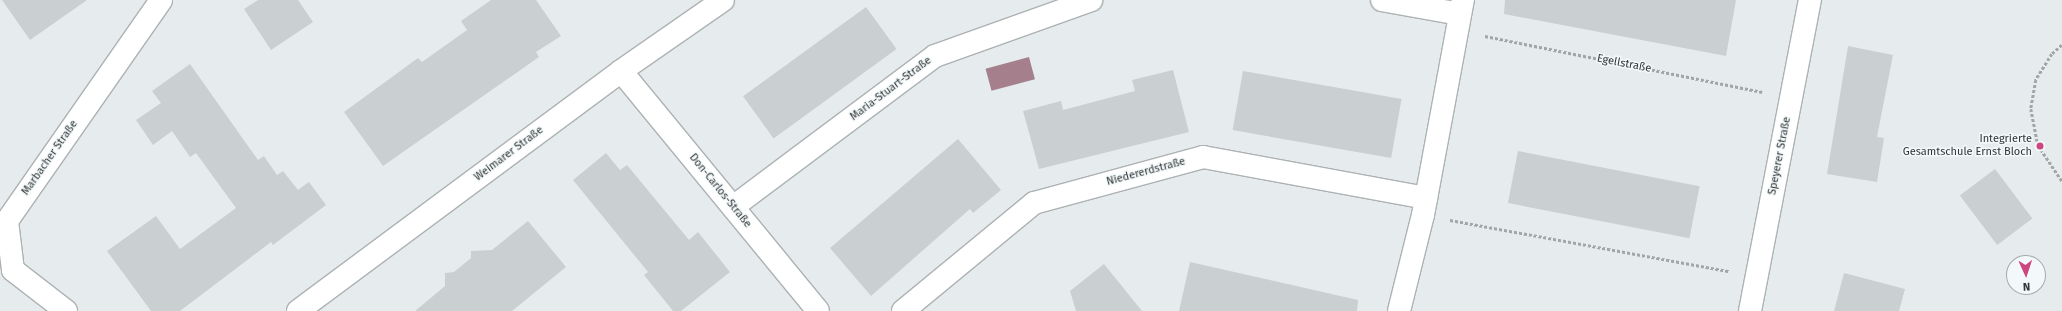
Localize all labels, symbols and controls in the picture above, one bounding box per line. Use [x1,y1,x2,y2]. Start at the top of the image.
street label: Egellstraße [1596,52,1652,76]
street label: Maria-Stuart-Straße [848,54,934,124]
street label: Speyerer Straße [1766,116,1794,196]
street label: Marbacher Straße [19,118,81,198]
street label: Weimarer Straße [472,124,546,184]
place label: Integrierte Gesamtschule Ernst Bloch [1903,133,2032,159]
marker: Integrierte Gesamtschule Ernst Bloch [2035,141,2045,151]
street label: Don-Carlos-Straße [686,151,754,231]
street label: Niedererdstraße [1105,155,1187,189]
north arrow [2006,255,2046,295]
text: N [2023,280,2031,293]

